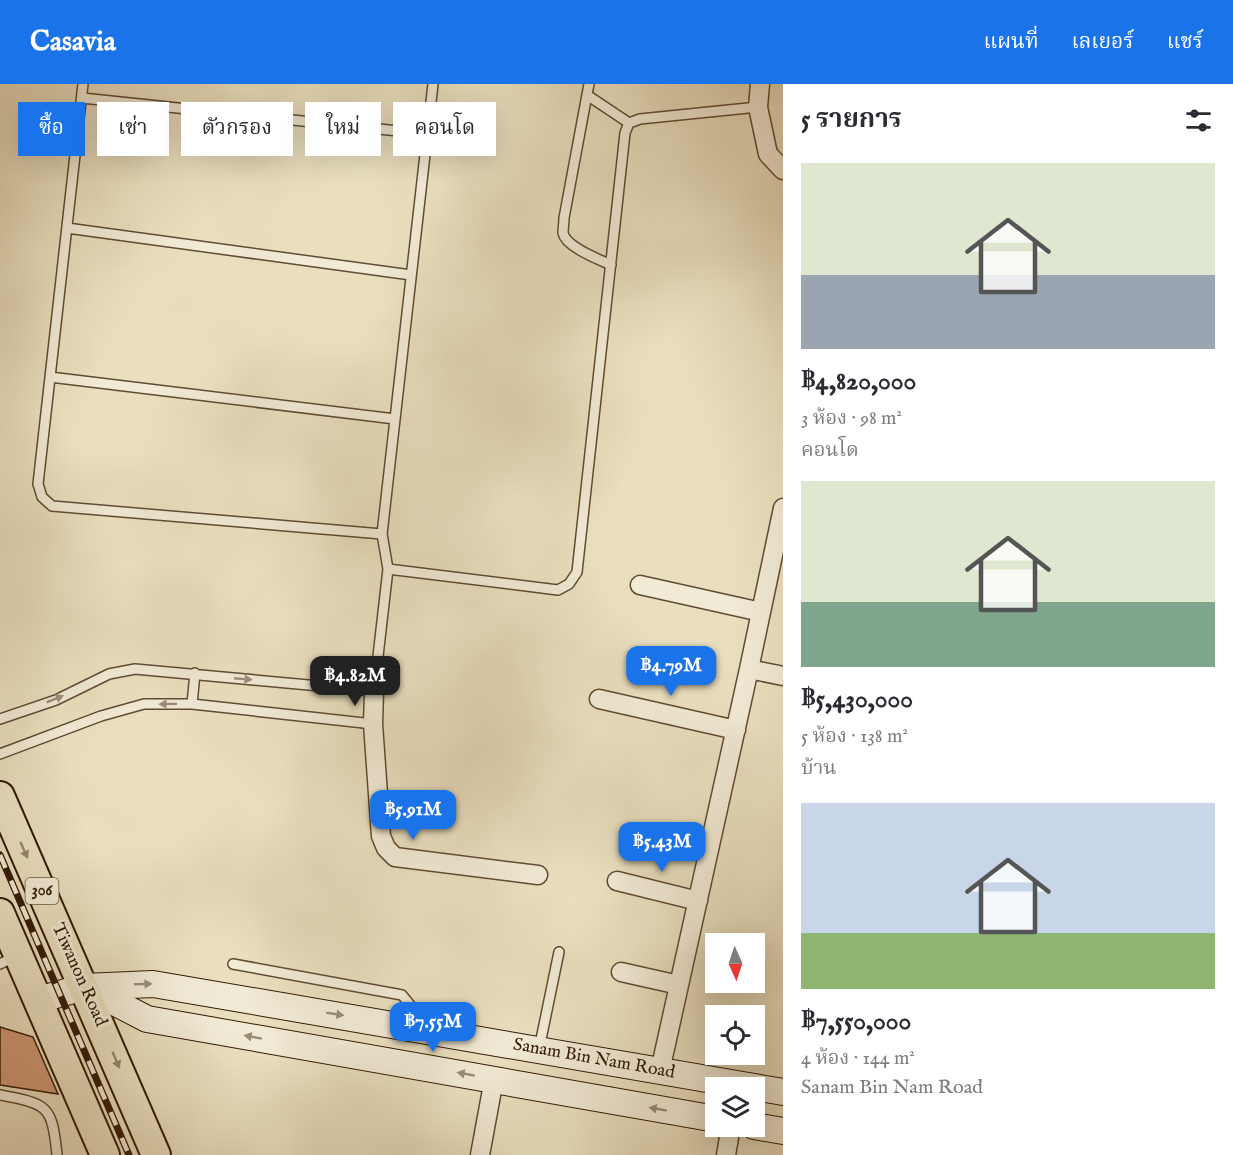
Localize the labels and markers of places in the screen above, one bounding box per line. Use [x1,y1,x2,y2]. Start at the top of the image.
pin: ฿4.79M [622,646,720,697]
pin: ฿4.82M [306,656,404,707]
pin: ฿5.91M [364,790,462,841]
pin: ฿5.43M [613,822,711,873]
pin: ฿7.55M [384,1002,482,1053]

